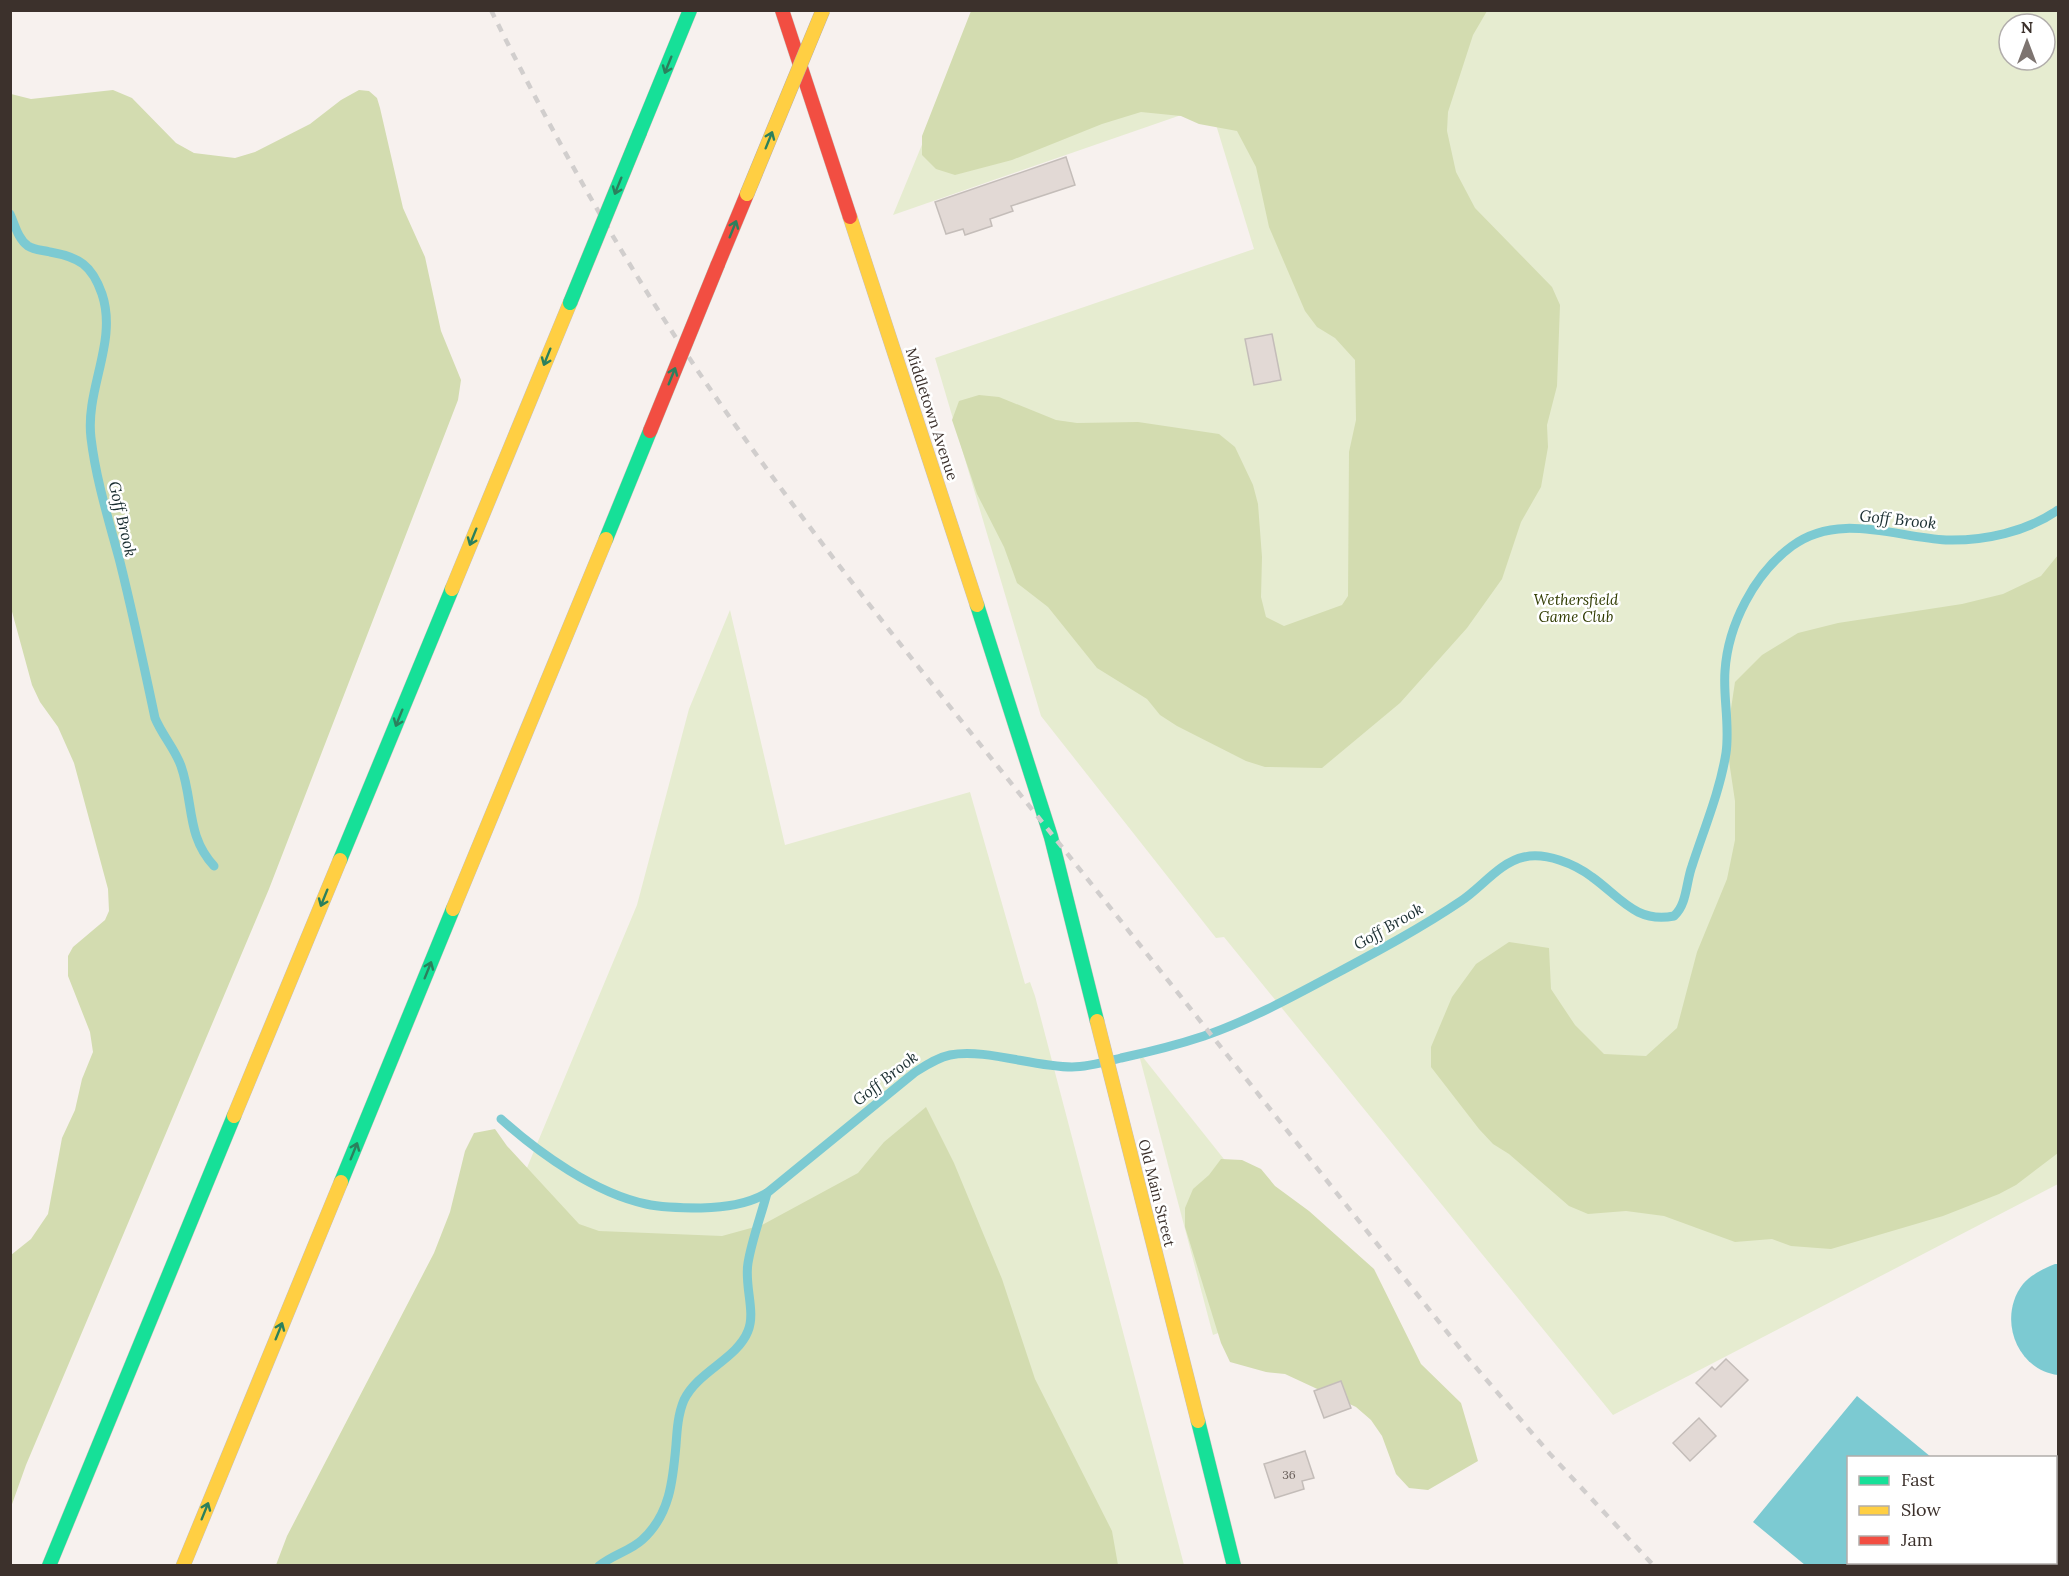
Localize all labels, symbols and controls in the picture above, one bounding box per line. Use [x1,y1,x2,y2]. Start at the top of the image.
north arrow [1997,12,2057,72]
text: N [2021,17,2033,37]
one-way arrow [662,55,673,73]
one-way arrow [764,131,775,150]
one-way arrow [612,177,623,195]
one-way arrow [728,220,739,239]
street label: Middletown Avenue [902,345,962,483]
one-way arrow [541,347,552,366]
one-way arrow [667,368,678,386]
water label: Goff Brook [105,479,141,559]
water label: Goff Brook [1859,505,1937,533]
one-way arrow [467,528,478,546]
park label: Wethersfield Game Club [1534,590,1619,626]
one-way arrow [393,708,404,726]
one-way arrow [318,888,329,907]
water label: Goff Brook [1350,898,1426,954]
one-way arrow [423,962,434,980]
water label: Goff Brook [848,1046,922,1110]
street label: Old Main Street [1134,1137,1180,1249]
one-way arrow [349,1142,360,1160]
one-way arrow [274,1322,285,1341]
legend [1847,1456,2057,1564]
house number: 36 [1282,1467,1296,1482]
text: Fast [1901,1468,1935,1491]
text: Slow [1901,1498,1941,1521]
one-way arrow [200,1503,211,1521]
text: Jam [1900,1528,1933,1551]

